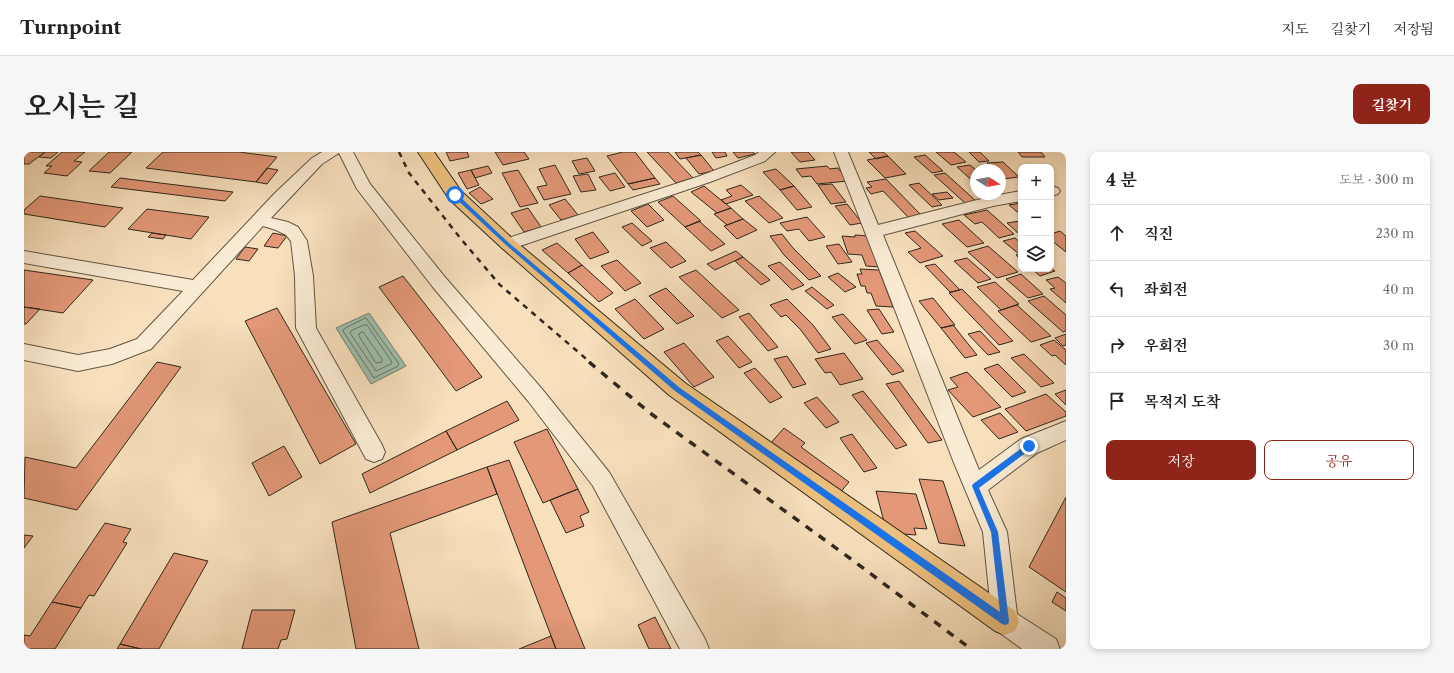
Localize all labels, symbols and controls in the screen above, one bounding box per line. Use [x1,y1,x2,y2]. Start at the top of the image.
text: Turnpoint [20,16,121,39]
text: 지도 [1282,20,1309,38]
text: 길찾기 [1331,20,1371,38]
text: 저장됨 [1393,20,1434,38]
button: 길찾기 [1353,84,1430,124]
text: 오시는 길 [24,89,139,123]
north arrow [970,164,1006,200]
map controls [1018,164,1054,272]
button: + [1018,164,1054,200]
text: 4 분 [1106,170,1137,190]
text: 도보 · 300 m [1339,171,1414,187]
route start [446,186,464,204]
button: − [1018,200,1054,236]
icon: ahead [1106,222,1128,244]
text: 직진 [1144,224,1173,243]
text: 230 m [1376,225,1414,241]
button: layers [1018,236,1054,272]
icon: left [1106,278,1128,300]
text: 좌회전 [1144,280,1187,299]
text: 40 m [1383,281,1414,297]
icon: right [1106,334,1128,356]
text: 우회전 [1144,336,1187,355]
text: 30 m [1383,337,1414,353]
icon: arrive [1106,390,1128,412]
text: 목적지 도착 [1144,392,1220,411]
route end [1020,437,1038,455]
button: 저장 [1106,440,1256,480]
button: 공유 [1264,440,1414,480]

